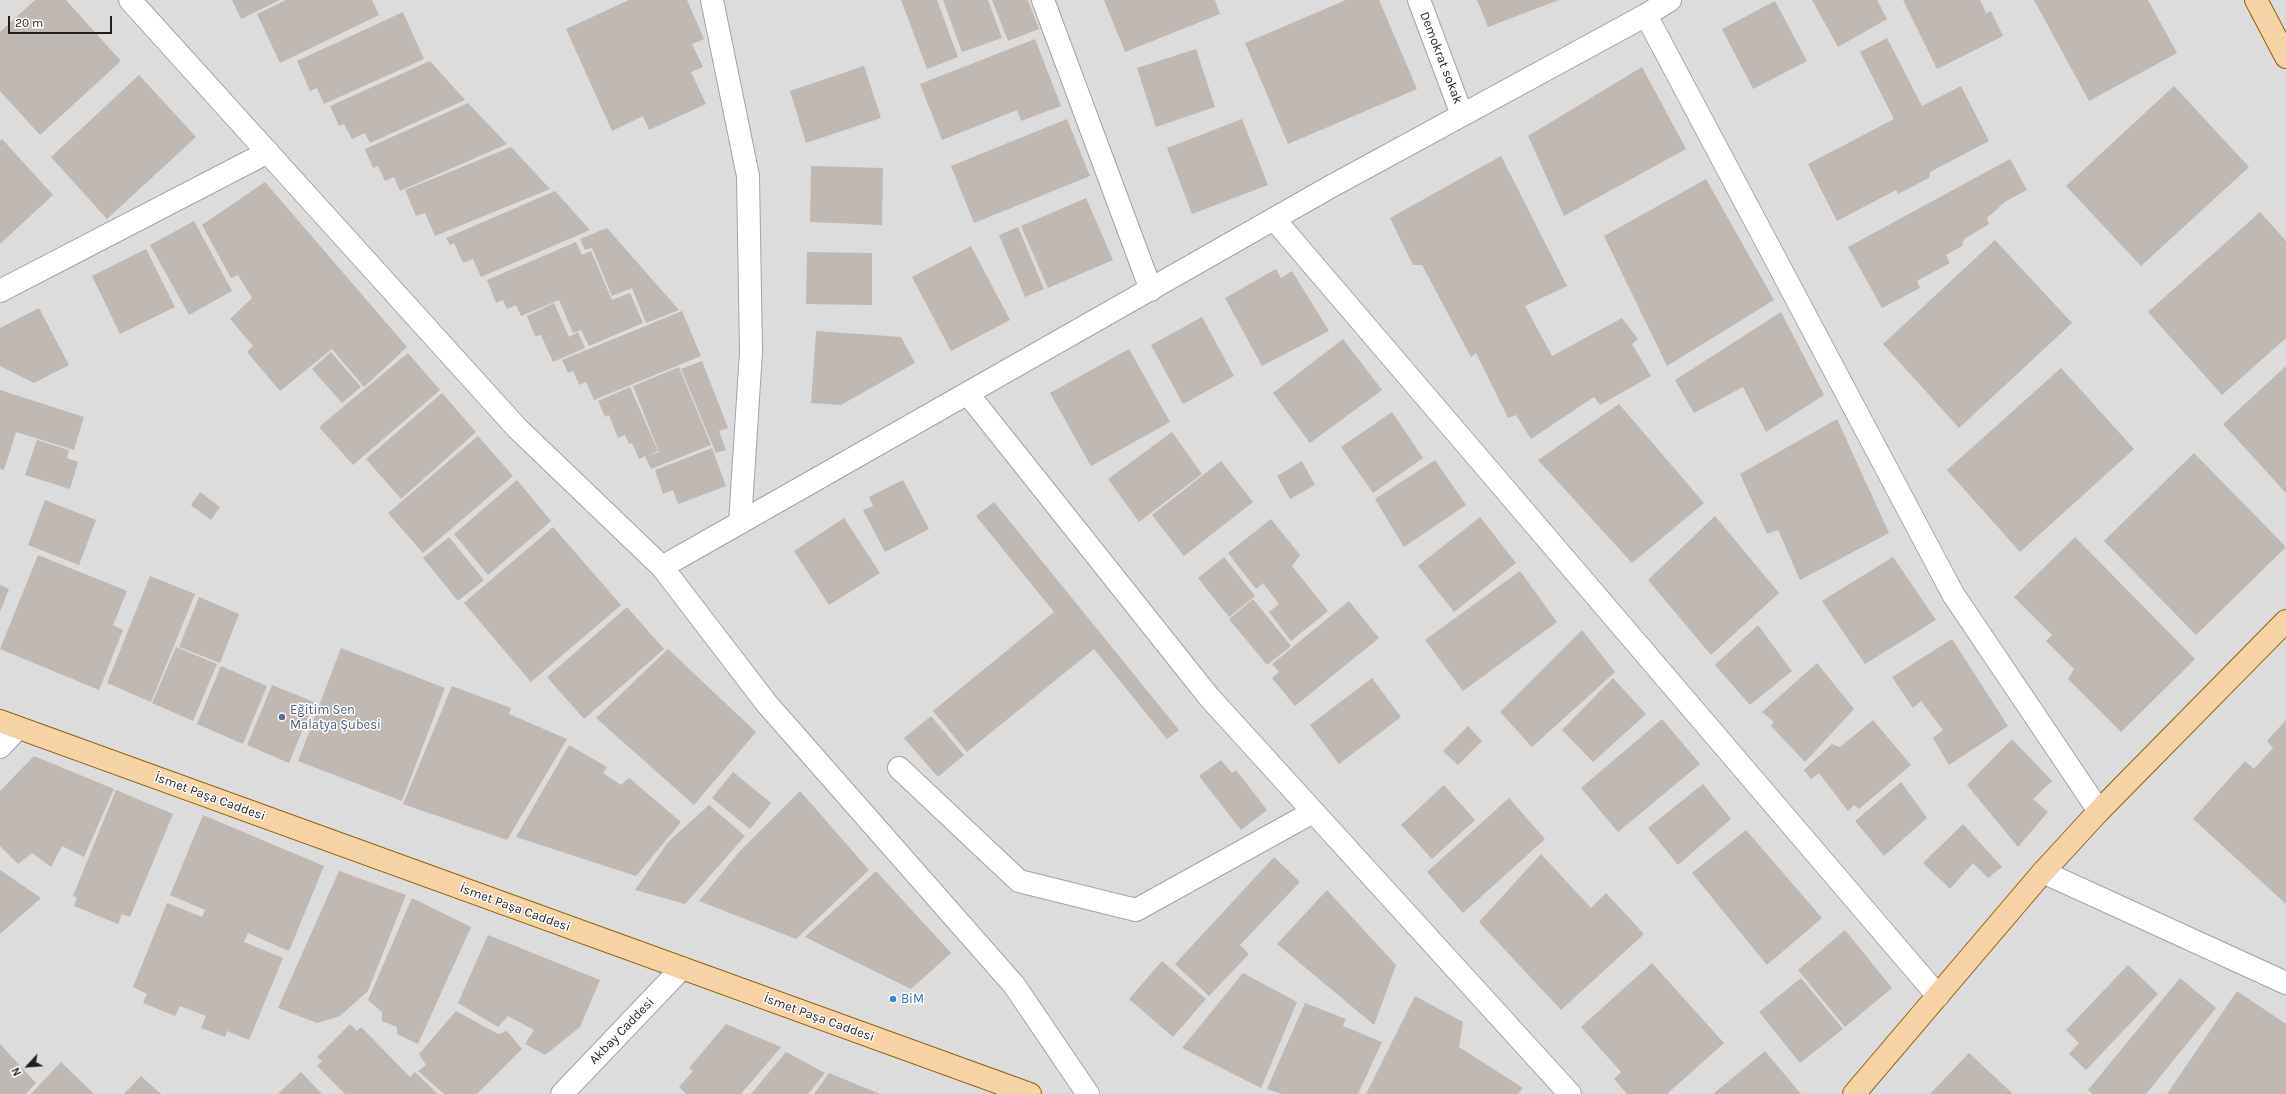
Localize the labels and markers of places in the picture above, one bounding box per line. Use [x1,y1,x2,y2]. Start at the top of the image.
place label: Eğitim Sen Malatya Şubesi [290,702,381,733]
marker: Eğitim Sen Malatya Şubesi [277,712,287,722]
place label: BiM [901,991,924,1007]
marker: BiM [888,994,898,1004]

